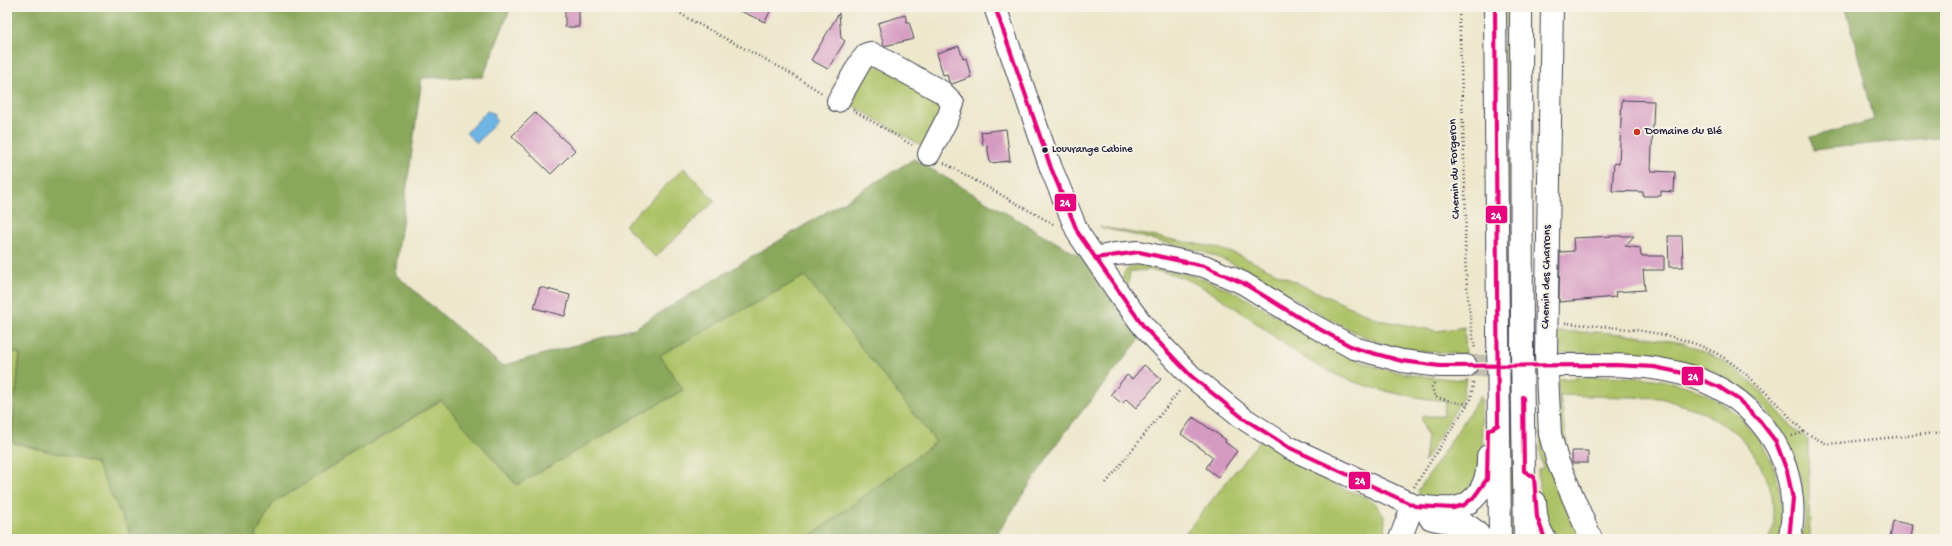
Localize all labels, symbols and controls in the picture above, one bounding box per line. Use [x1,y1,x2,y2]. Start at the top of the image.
street label: Chemin du Forgeron [1446,118,1464,219]
place label: Domaine du Blé [1644,125,1723,139]
marker: Domaine du Blé [1632,127,1642,137]
place label: Louvrange Cabine [1052,144,1133,156]
marker: Louvrange Cabine [1040,145,1050,155]
line badge: 24 [1054,193,1077,212]
text: 24 [1060,198,1071,210]
line badge: 24 [1485,205,1508,224]
text: 24 [1491,211,1502,223]
street label: Chemin des Charrons [1539,224,1555,329]
line badge: 24 [1681,366,1704,386]
text: 24 [1688,372,1699,384]
line badge: 24 [1348,471,1371,490]
text: 24 [1355,476,1366,488]

